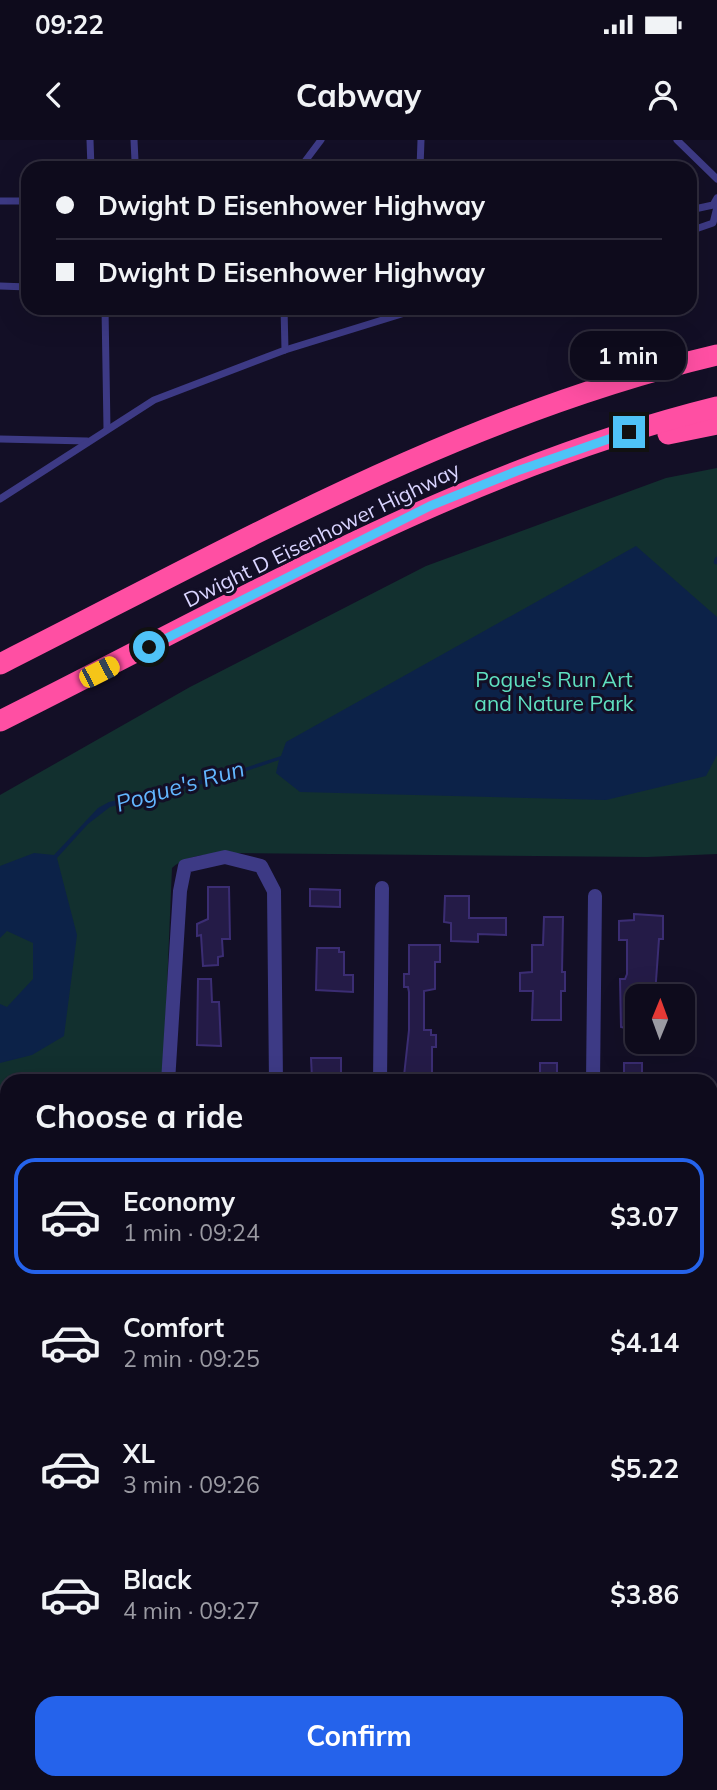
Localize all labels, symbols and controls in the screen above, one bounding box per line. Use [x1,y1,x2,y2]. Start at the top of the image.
text: 09:22 [35,8,104,41]
text: Cabway [296,75,421,115]
icon: back [35,76,73,114]
icon: person [644,76,682,114]
text: Dwight D Eisenhower Highway [98,189,485,222]
text: Dwight D Eisenhower Highway [98,256,485,289]
callout: 1 min [571,330,687,380]
text: 1 min [598,341,658,370]
route end [613,416,645,448]
street label: Dwight D Eisenhower Highway [179,456,464,612]
route start [133,631,165,663]
car [76,653,123,691]
park label: Pogue's Run Art and Nature Park [474,666,634,716]
water label: Pogue's Run [112,753,247,818]
north arrow [625,984,695,1054]
map controls [625,984,695,1054]
text: Choose a ride [35,1096,243,1136]
icon: car [39,1185,102,1248]
text: Economy [123,1185,235,1218]
text: $3.07 [610,1200,679,1233]
text: 1 min · 09:24 [123,1218,260,1247]
icon: car [39,1311,102,1374]
text: Comfort [123,1311,224,1344]
text: $4.14 [610,1326,679,1359]
text: 2 min · 09:25 [123,1344,260,1373]
icon: car [39,1437,102,1500]
text: XL [123,1437,155,1470]
text: $5.22 [610,1452,679,1485]
text: 3 min · 09:26 [123,1470,260,1499]
icon: car [39,1563,102,1626]
text: Black [123,1563,191,1596]
text: $3.86 [610,1578,679,1611]
text: 4 min · 09:27 [123,1596,260,1625]
button: Confirm [35,1696,683,1776]

